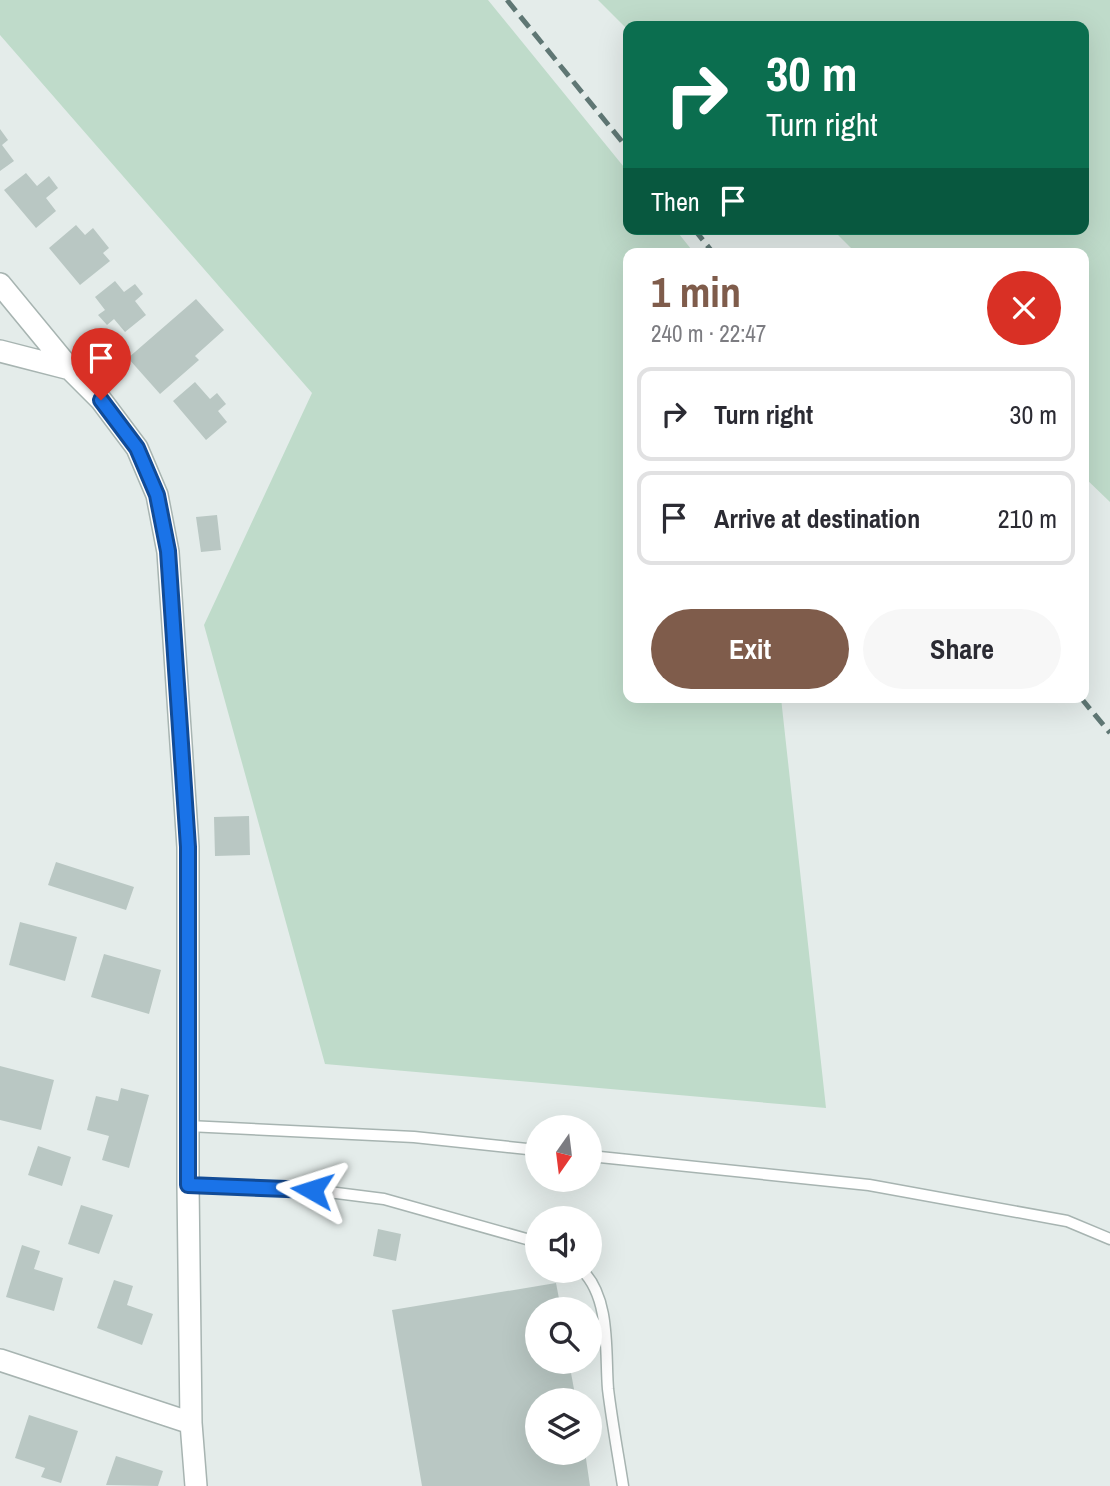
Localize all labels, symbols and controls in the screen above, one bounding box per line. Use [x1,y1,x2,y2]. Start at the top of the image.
text: 30 m [766,40,858,106]
icon: right [651,49,742,140]
text: Turn right [766,103,878,146]
icon: arrive [714,182,752,220]
text: Then [651,184,700,219]
text: 1 min [651,264,741,320]
button: close [987,271,1061,345]
text: 240 m · 22:47 [651,318,766,349]
pin [71,328,131,400]
icon: arrive [82,339,120,377]
icon: right [655,395,693,433]
text: Turn right [714,397,813,432]
text: 30 m [1010,397,1057,432]
icon: arrive [655,499,693,537]
text: Arrive at destination [714,501,920,536]
text: 210 m [998,501,1057,536]
button: Exit [651,609,849,689]
button: Share [863,609,1061,689]
north arrow [525,1115,602,1192]
map controls [525,1115,602,1465]
position arrow [275,1153,349,1227]
button: sound [525,1206,602,1283]
button: search [525,1297,602,1374]
button: layers [525,1388,602,1465]

